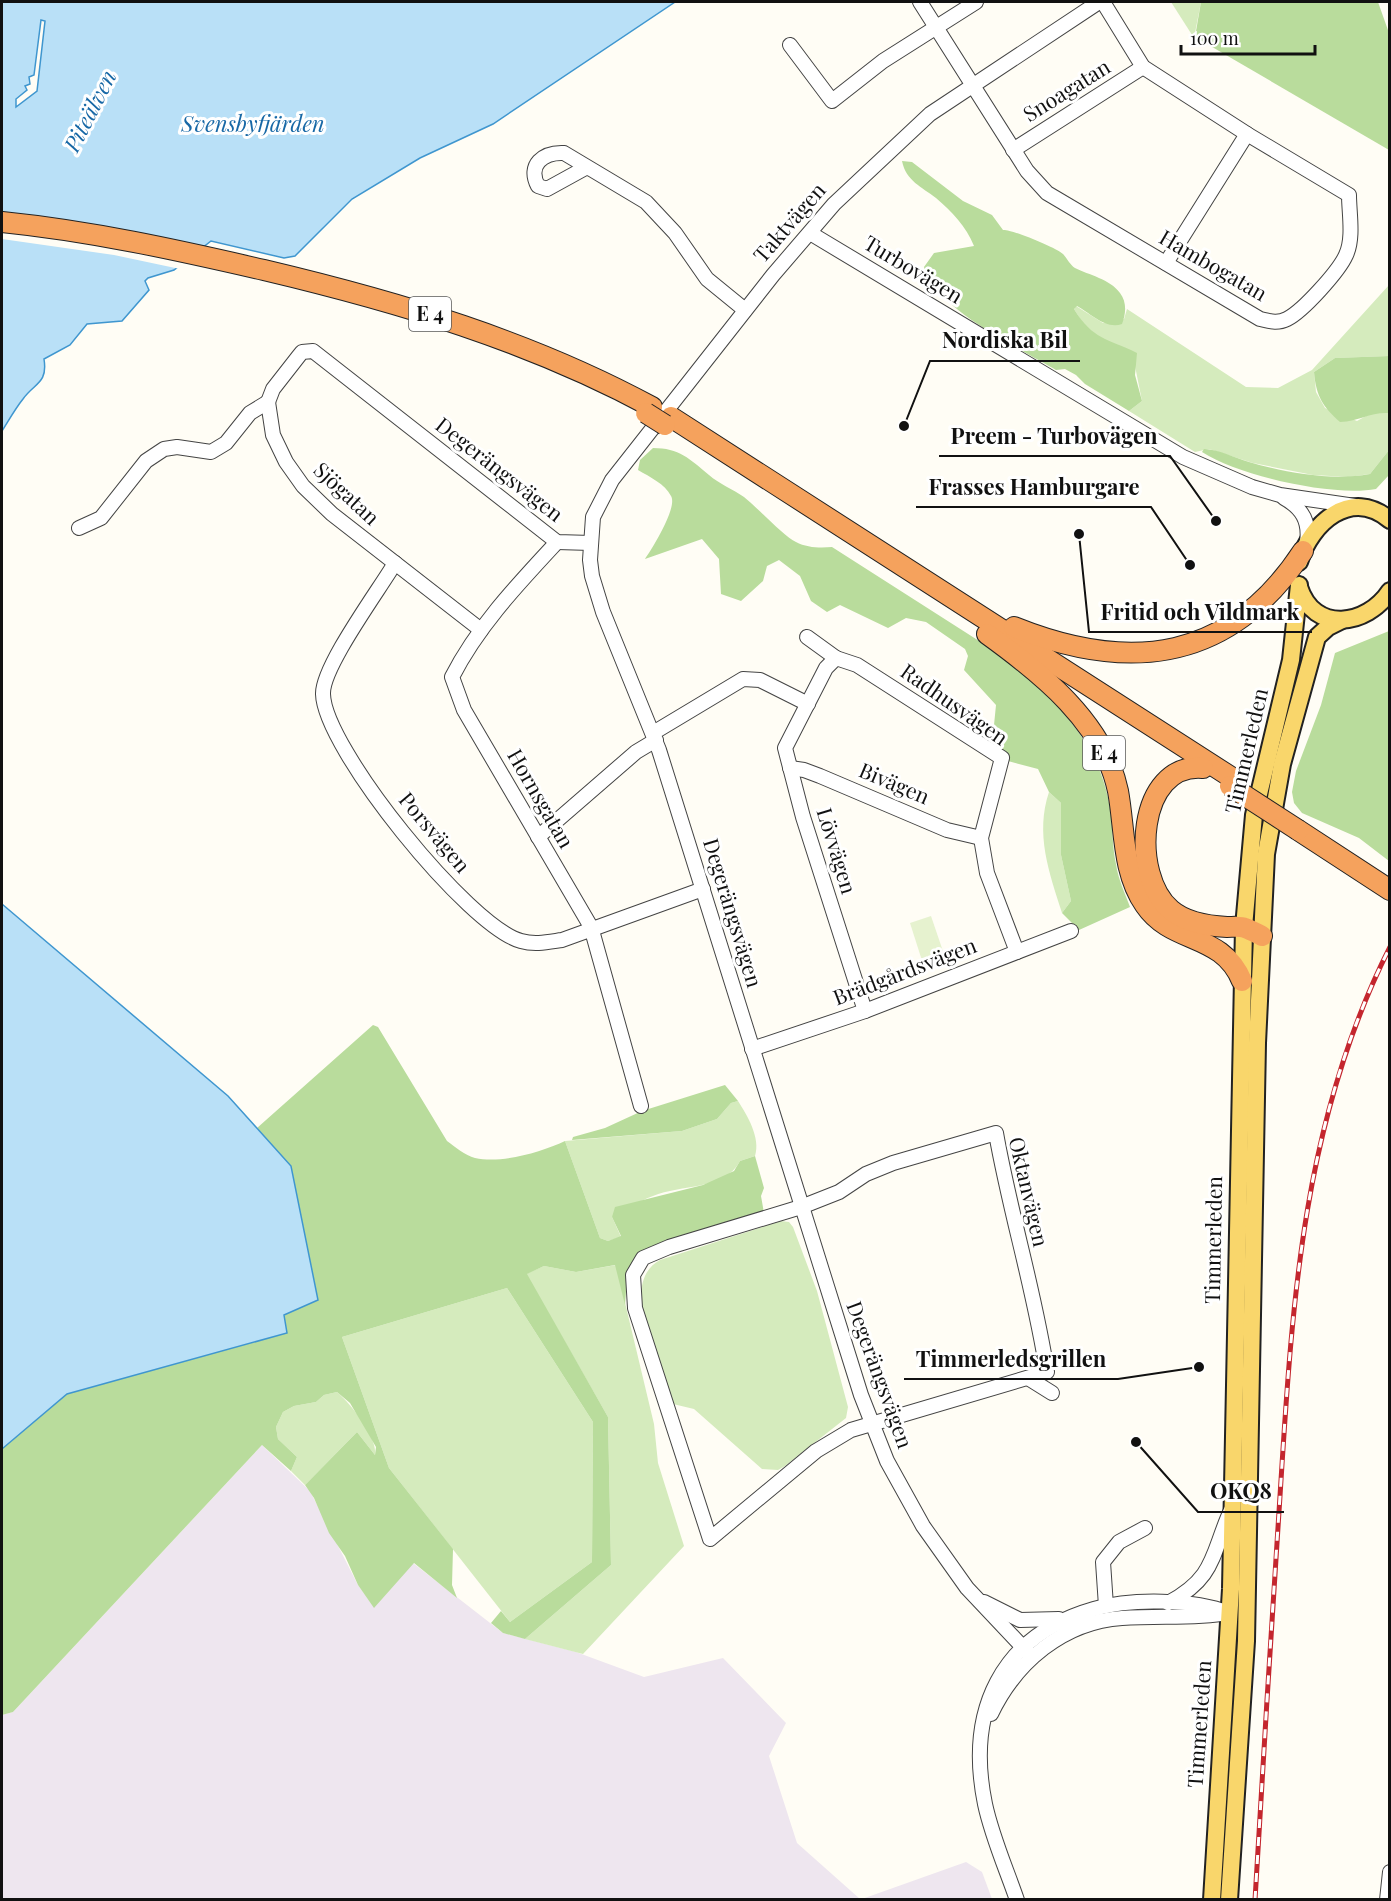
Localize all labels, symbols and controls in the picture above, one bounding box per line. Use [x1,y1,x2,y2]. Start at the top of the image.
scale bar [1181,18,1314,56]
text: 100 m [1190,26,1239,50]
street label: Snoagatan [1017,51,1115,127]
water label: Piteälven [55,65,122,157]
water label: Svensbyfjärden [180,108,325,138]
street label: Taktvägen [746,176,831,267]
street label: Hambogatan [1155,222,1273,307]
street label: Turbovägen [859,228,969,309]
road number: E 4 [409,297,451,331]
callout: Nordiska Bil [930,321,1080,361]
text: Nordiska Bil [942,324,1068,354]
street label: Degerängsvägen [431,410,570,527]
callout: Preem - Turbovägen [939,416,1170,456]
text: Preem - Turbovägen [951,420,1158,450]
street label: Sjögatan [308,455,387,530]
callout: Frasses Hamburgare [916,467,1151,507]
text: Frasses Hamburgare [928,471,1140,501]
callout: Fritid och Vildmark [1089,592,1312,632]
text: Fritid och Vildmark [1101,596,1300,626]
street label: Radhusvägen [896,656,1015,751]
street label: Timmerleden [1217,685,1273,816]
road number: E 4 [1083,736,1125,770]
street label: Hornsgatan [502,743,582,853]
street label: Bivägen [855,755,935,810]
street label: Porsvägen [394,786,478,878]
street label: Lövvägen [812,804,864,897]
street label: Degerängsvägen [698,834,770,991]
street label: Brädgårdsvägen [829,930,980,1010]
street label: Oktanvägen [1004,1134,1056,1250]
street label: Timmerleden [1197,1175,1227,1304]
street label: Degerängsvägen [841,1297,921,1452]
callout: Timmerledsgrillen [904,1339,1118,1379]
text: Timmerledsgrillen [916,1343,1107,1373]
callout: OKQ8 [1198,1472,1284,1512]
text: OKQ8 [1210,1475,1272,1505]
street label: Timmerleden [1180,1659,1216,1789]

